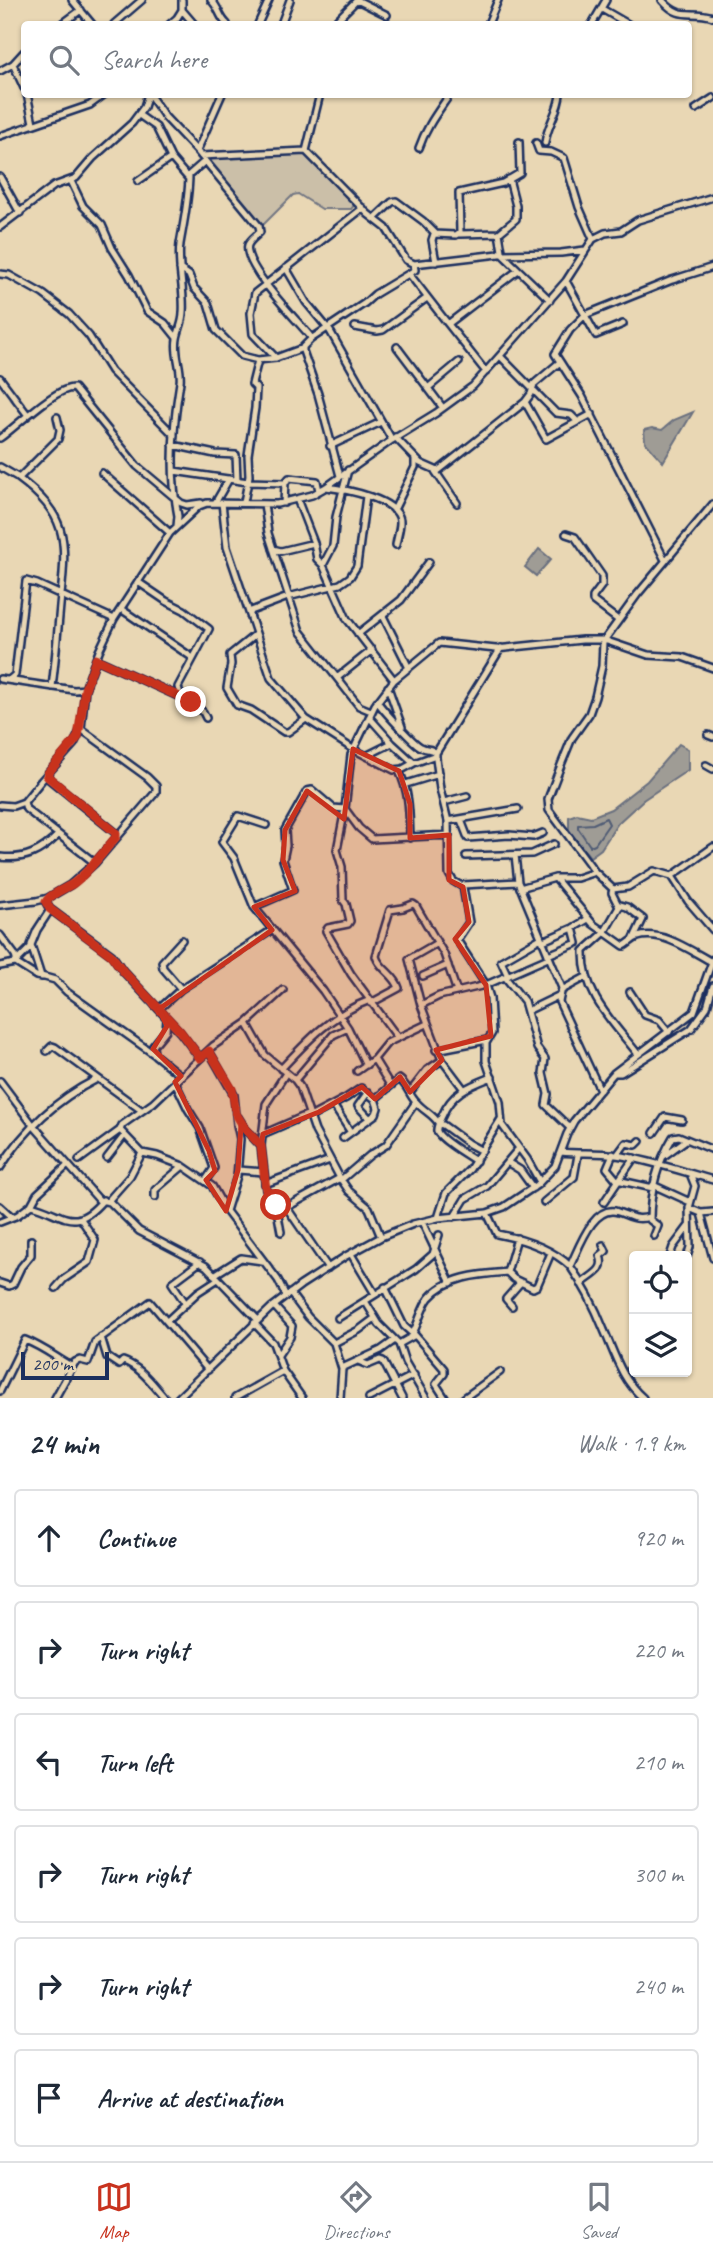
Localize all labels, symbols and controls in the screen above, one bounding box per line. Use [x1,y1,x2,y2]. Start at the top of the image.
search box [21,21,692,98]
icon: search [45,41,83,79]
text: Search here [101,43,207,76]
route end [175,686,206,717]
route start [260,1189,291,1220]
map controls [629,1251,692,1377]
button: locate [629,1251,692,1314]
button: layers [629,1314,692,1377]
scale bar [21,1349,108,1381]
text: 200 m [32,1352,73,1376]
text: 24 min [28,1425,99,1463]
text: Walk · 1.9 km [577,1429,685,1458]
icon: ahead [30,1519,68,1557]
text: Continue [97,1522,175,1555]
text: 920 m [634,1524,683,1553]
icon: right [30,1631,68,1669]
text: Turn right [97,1634,188,1667]
text: 220 m [634,1636,683,1665]
icon: left [30,1743,68,1781]
text: Turn left [97,1746,172,1779]
text: 210 m [634,1748,683,1777]
icon: right [30,1855,68,1893]
text: Turn right [97,1858,188,1891]
text: 300 m [634,1860,683,1889]
icon: right [30,1967,68,2005]
text: Turn right [97,1970,188,2003]
text: 240 m [634,1972,683,2001]
icon: arrive [30,2079,68,2117]
text: Arrive at destination [97,2082,283,2115]
tab: Map [95,2178,133,2244]
tab: Directions [323,2178,390,2244]
tab: Saved [580,2178,618,2244]

